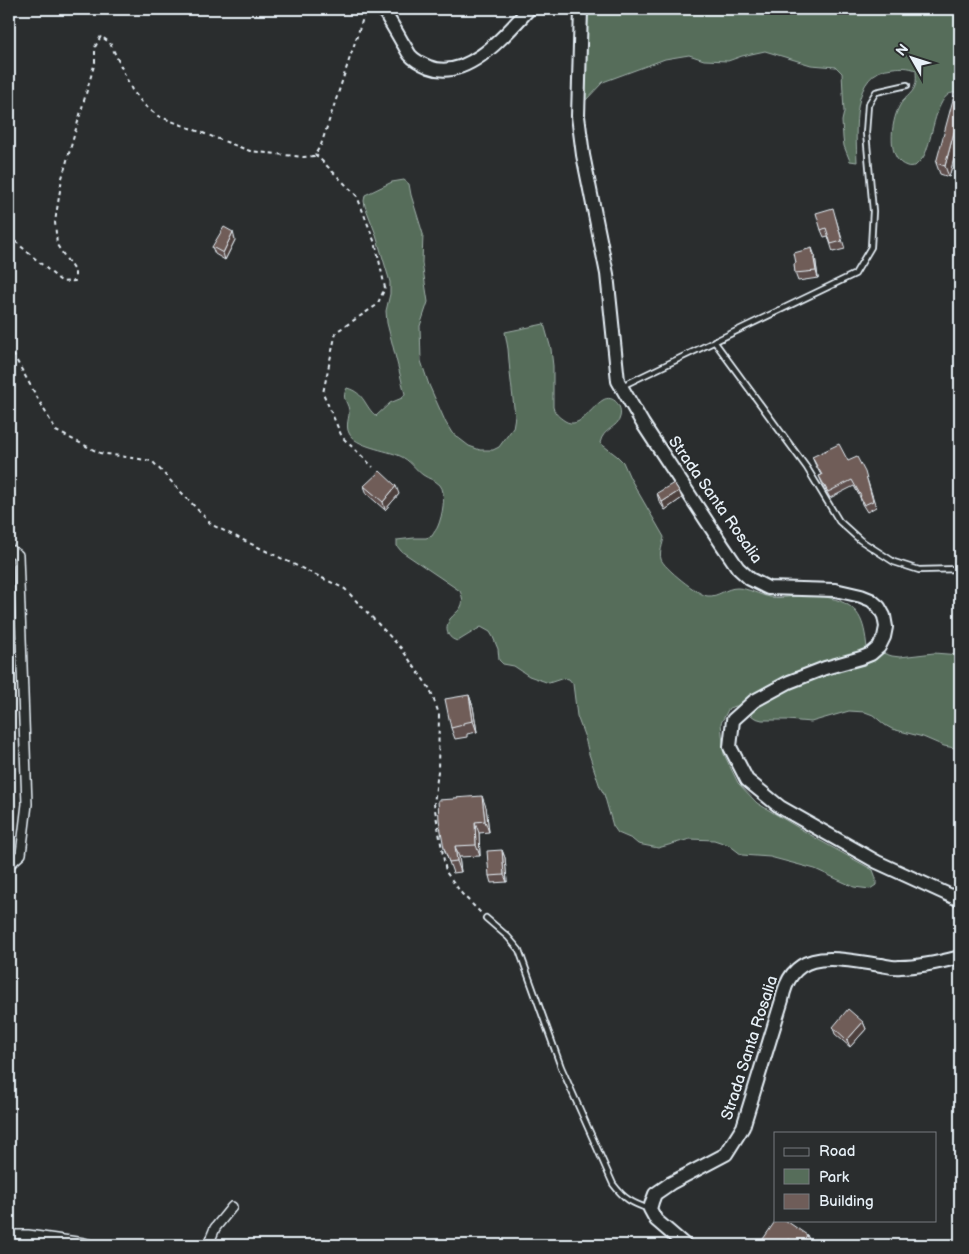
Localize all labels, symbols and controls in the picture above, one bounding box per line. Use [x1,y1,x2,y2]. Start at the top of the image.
north arrow [886,32,936,82]
text: N [892,41,912,60]
street label: Strada Santa Rosalia [664,433,766,567]
street label: Strada Santa Rosalia [718,973,782,1123]
legend [774,1132,936,1222]
text: Road [819,1142,855,1161]
text: Park [819,1168,850,1187]
text: Building [819,1192,874,1211]

